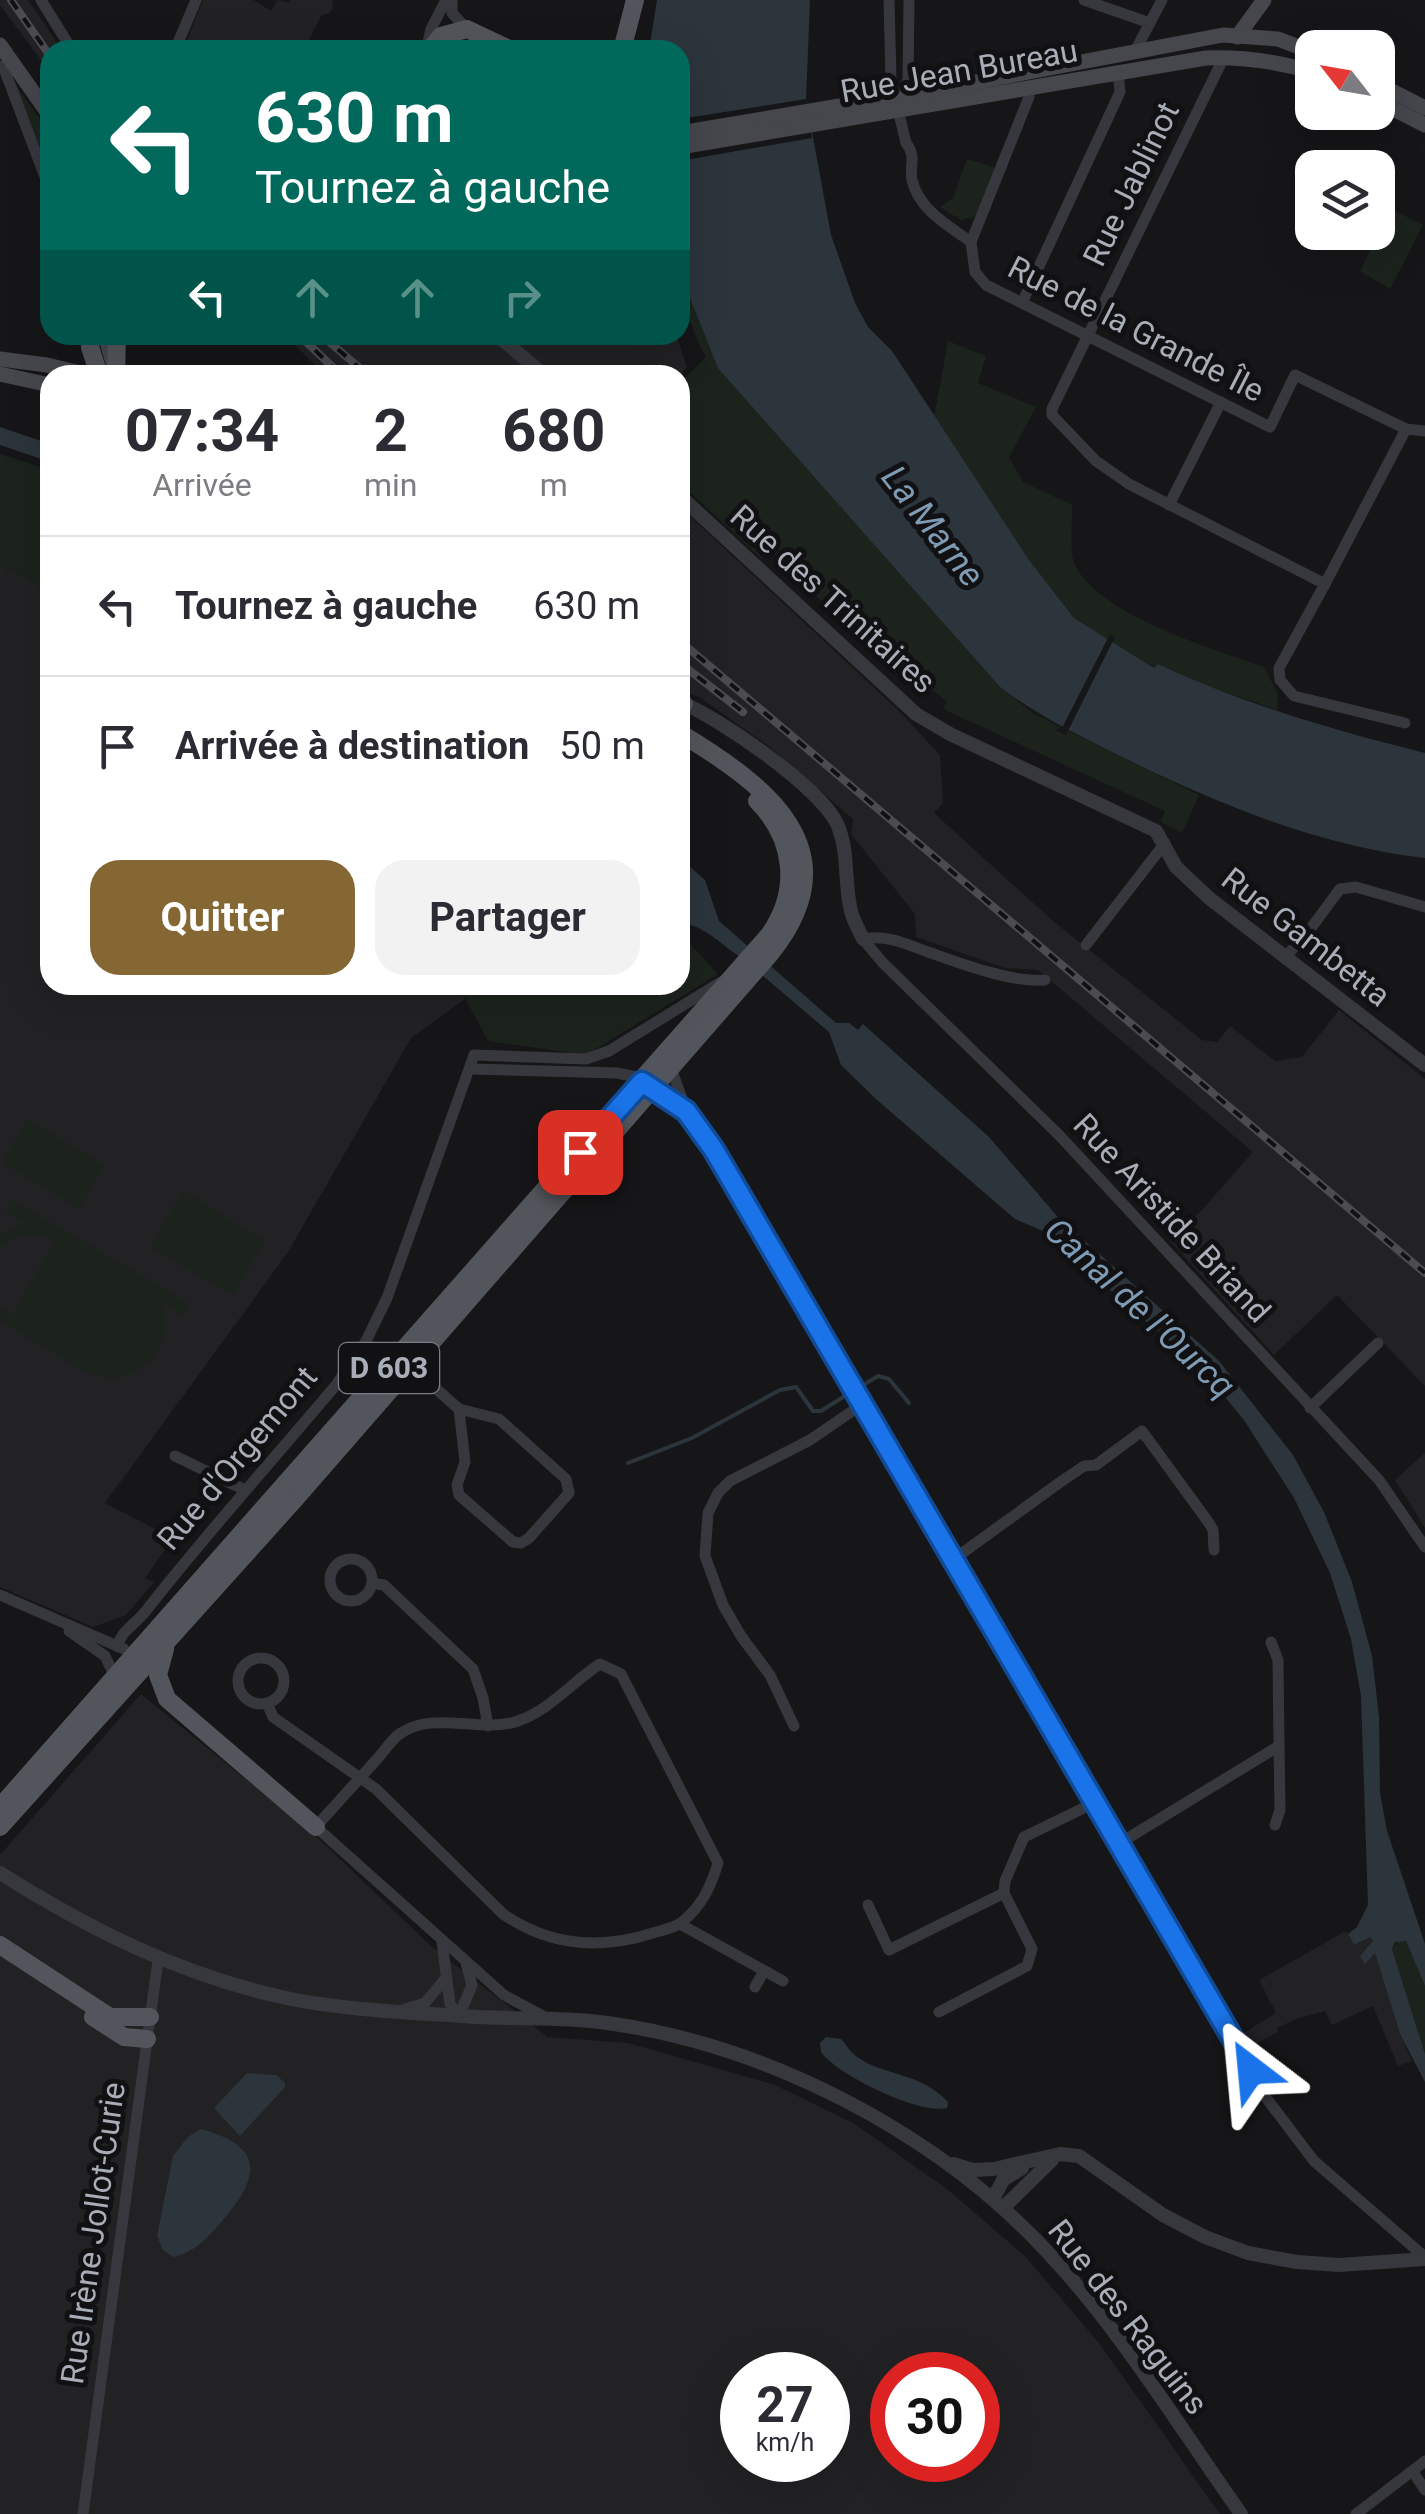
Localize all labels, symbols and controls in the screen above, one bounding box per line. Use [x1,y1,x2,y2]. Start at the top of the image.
north arrow [1295,30,1395,130]
map controls [1295,30,1395,250]
street label: Rue Jean Bureau [838,31,1080,111]
text: 630 m [255,77,454,159]
icon: left [90,80,220,210]
street label: Rue Jablinot [1075,96,1187,272]
button: layers [1295,150,1395,250]
text: Tournez à gauche [255,161,610,214]
street label: Rue de la Grande Île [1002,248,1270,410]
icon: left [180,270,235,325]
icon: ahead [285,270,340,325]
icon: ahead [390,270,445,325]
icon: right [495,270,550,325]
text: 07:34 [125,395,279,466]
text: 2 [373,395,408,466]
text: 680 [502,395,605,466]
water label: La Marne [873,458,992,595]
text: Arrivée [152,466,252,504]
text: min [364,466,417,504]
text: m [540,466,568,504]
street label: Rue des Trinitaires [723,497,943,701]
icon: left [90,579,145,634]
text: Tournez à gauche [175,584,477,628]
text: 630 m [533,584,640,628]
icon: arrive [90,719,145,774]
text: Arrivée à destination [175,724,529,768]
text: 50 m [559,724,645,768]
button: Quitter [90,860,355,975]
button: Partager [375,860,640,975]
street label: Rue Gambetta [1214,860,1398,1014]
street label: Rue Aristide Briand [1066,1106,1278,1330]
pin [538,1110,623,1195]
icon: arrive [553,1125,608,1180]
water label: Canal de l'Ourcq [1036,1210,1243,1407]
road number: D 603 [339,1343,439,1393]
street label: Rue d'Orgemont [149,1359,325,1557]
position arrow [1199,2018,1303,2122]
street label: Rue Irène Jollot-Curie [53,2080,133,2386]
street label: Rue des Raguins [1040,2212,1216,2422]
speed limit sign: 30 [870,2352,1000,2482]
text: 27 [756,2376,814,2434]
text: km/h [756,2428,814,2457]

